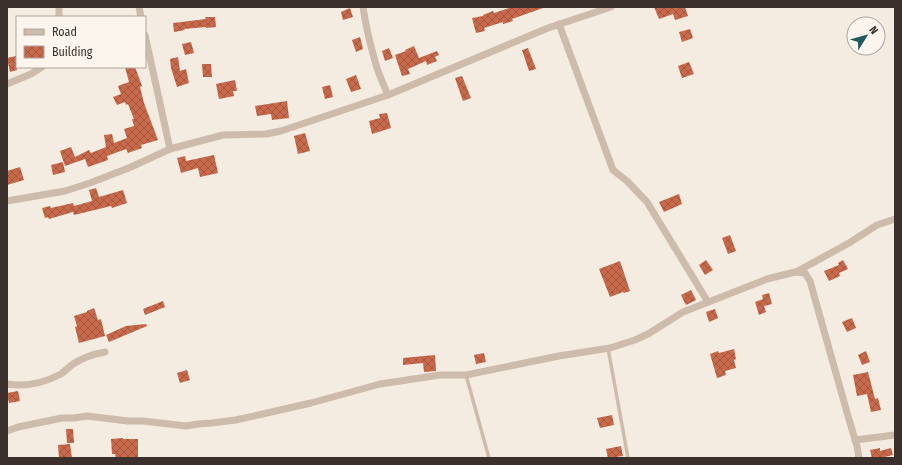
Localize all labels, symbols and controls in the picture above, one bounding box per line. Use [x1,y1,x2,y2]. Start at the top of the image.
legend [16,16,146,68]
north arrow [846,16,886,56]
text: N [866,24,881,37]
text: Road [52,25,77,39]
text: Building [52,45,93,59]

